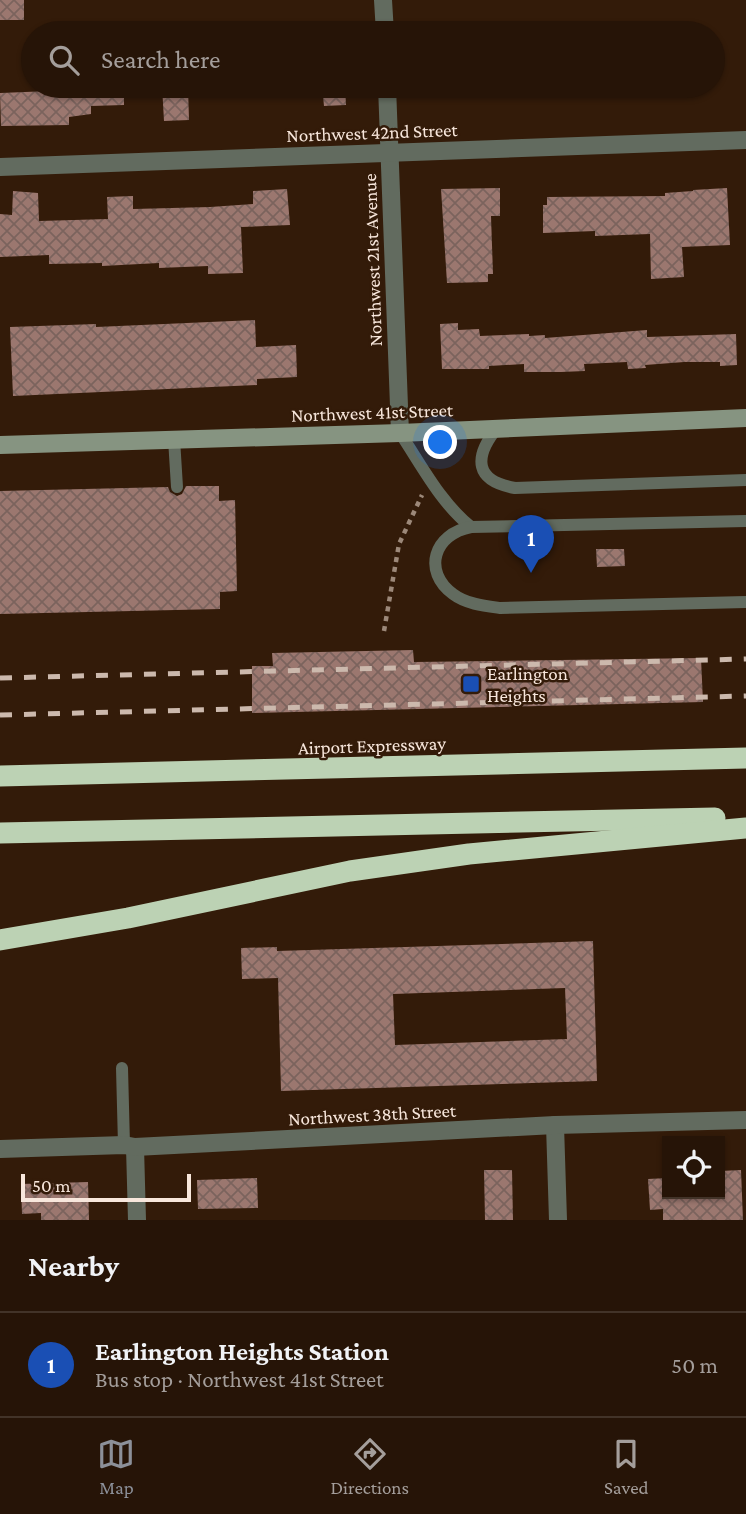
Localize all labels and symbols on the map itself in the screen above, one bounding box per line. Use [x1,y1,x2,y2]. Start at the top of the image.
street label: Northwest 42nd Street [286,119,459,146]
street label: Northwest 21st Avenue [359,173,386,347]
street label: Northwest 41st Street [291,399,454,426]
your location [423,425,457,459]
pin: 1 [508,515,554,573]
place label: Earlington Heights [487,663,568,706]
marker: Earlington Heights [461,674,481,694]
street label: Airport Expressway [298,732,447,759]
street label: Northwest 38th Street [287,1100,457,1129]
scale bar [21,1171,191,1203]

